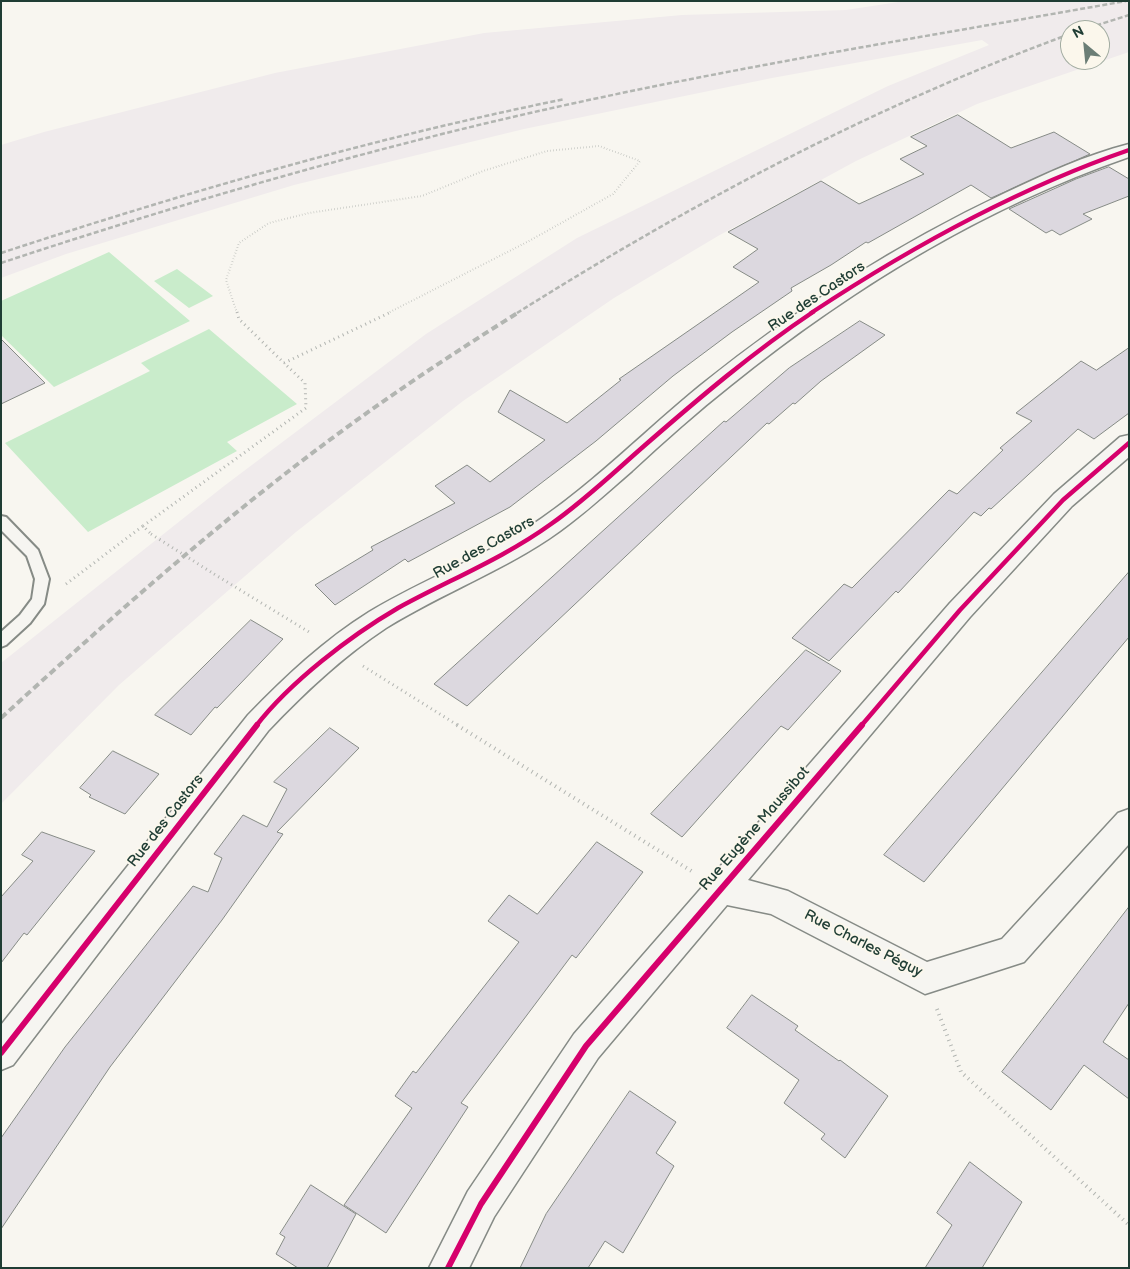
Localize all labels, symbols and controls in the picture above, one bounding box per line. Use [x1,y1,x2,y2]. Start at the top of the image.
north arrow [1060,20,1110,70]
text: N [1070,22,1087,42]
street label: Rue des Castors [765,258,869,336]
street label: Rue des Castors [430,513,538,583]
street label: Rue Eugène Maussibot [696,763,814,895]
street label: Rue des Castors [124,771,208,871]
street label: Rue Charles Péguy [801,906,925,982]

